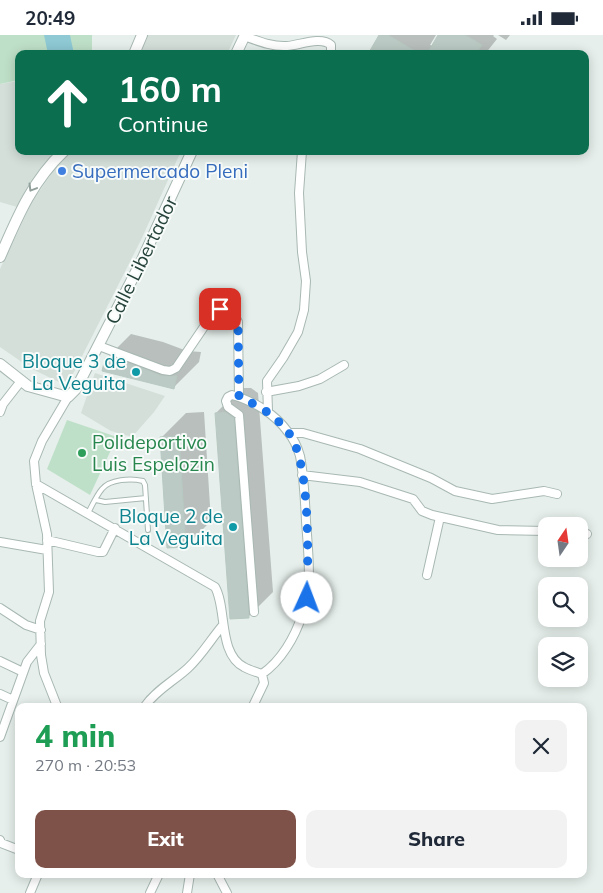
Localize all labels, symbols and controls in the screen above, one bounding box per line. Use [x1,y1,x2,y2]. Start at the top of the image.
text: 20:49 [25,6,75,30]
text: 160 m [118,67,222,111]
icon: ahead [35,70,100,135]
text: Continue [118,110,208,138]
place label: Supermercado Pleni [72,159,248,183]
marker: Supermercado Pleni [56,165,68,177]
one-way arrow [29,183,39,192]
street label: Calle Libertador [100,192,182,328]
pin [199,288,241,330]
icon: arrive [206,295,234,323]
place label: Bloque 3 de La Veguita [22,349,126,395]
marker: Bloque 3 de La Veguita [130,366,142,378]
place label: Polideportivo Luis Espelozin [92,430,215,476]
marker: Polideportivo Luis Espelozin [76,447,88,459]
place label: Bloque 2 de La Veguita [119,504,223,550]
north arrow [538,517,588,567]
map controls [538,517,588,687]
marker: Bloque 2 de La Veguita [227,521,239,533]
position arrow [280,571,332,623]
button: search [538,577,588,627]
button: layers [538,637,588,687]
text: 4 min [35,717,115,755]
button: close [515,720,567,772]
text: 270 m · 20:53 [35,755,136,775]
button: Exit [35,810,296,868]
button: Share [306,810,567,868]

